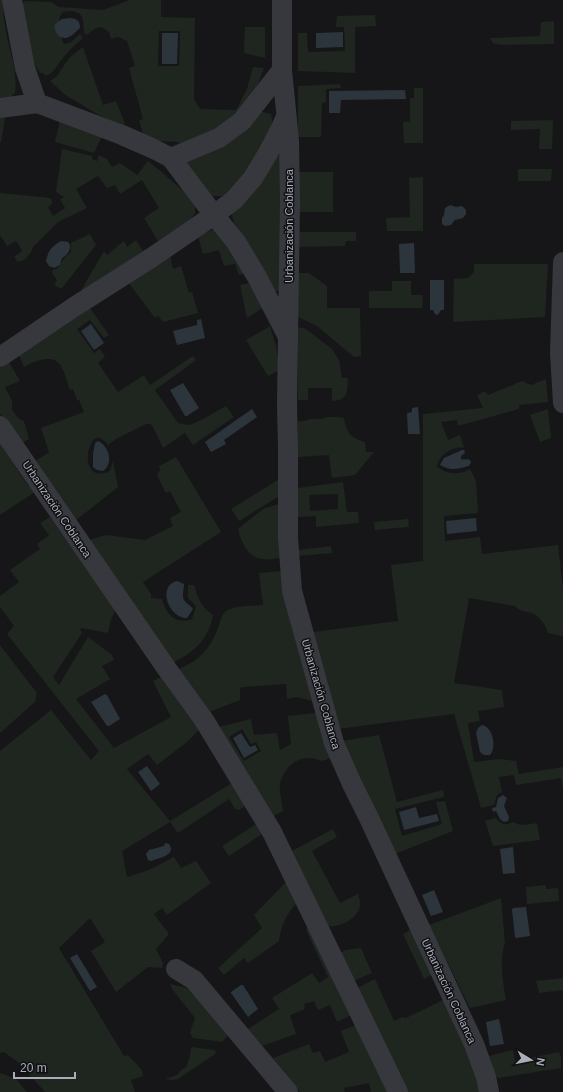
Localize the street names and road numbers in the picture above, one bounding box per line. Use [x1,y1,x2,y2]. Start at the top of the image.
street label: Urbanización Coblanca [283,168,295,283]
street label: Urbanización Coblanca [20,458,94,560]
street label: Urbanización Coblanca [300,638,343,751]
street label: Urbanización Coblanca [420,937,479,1046]

